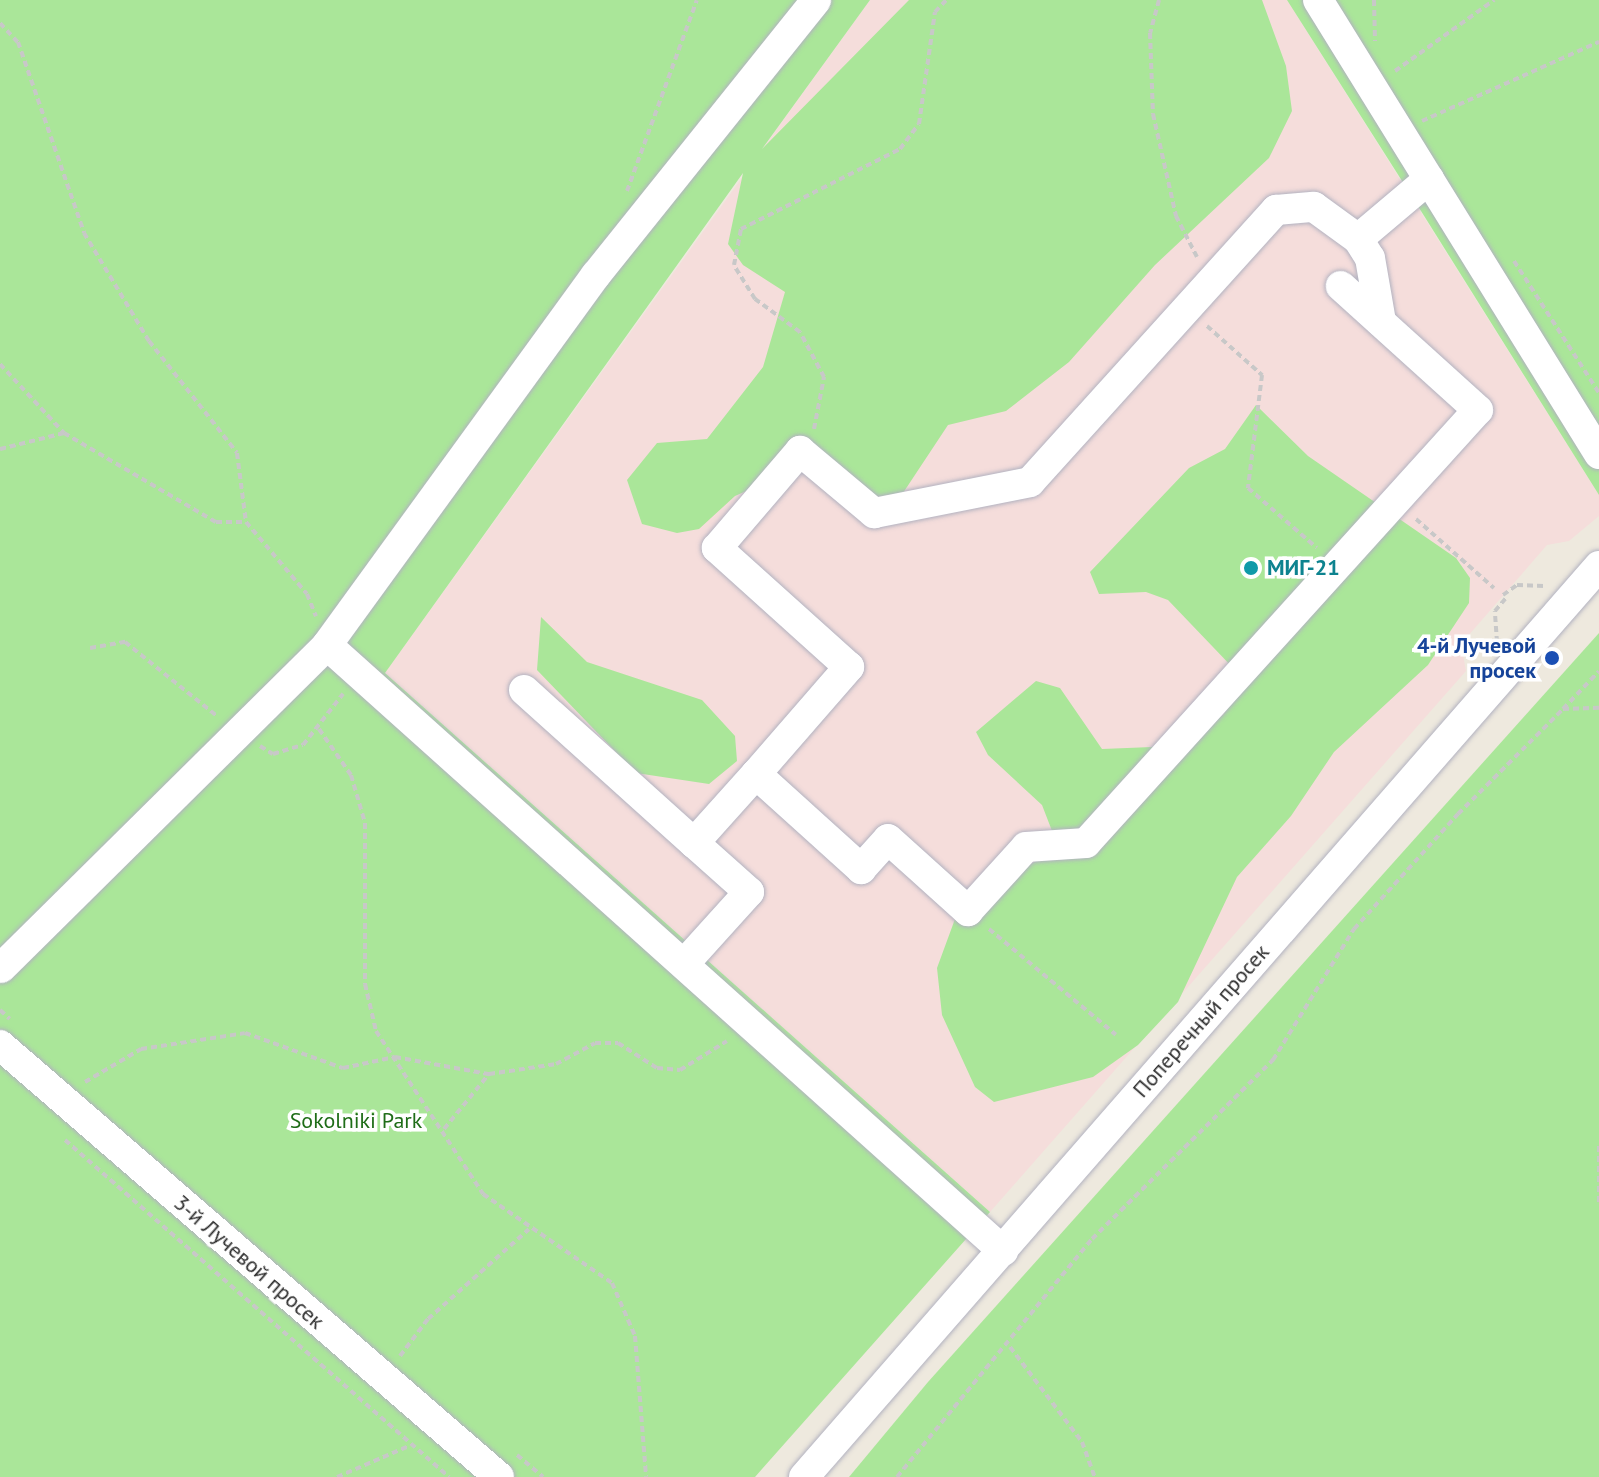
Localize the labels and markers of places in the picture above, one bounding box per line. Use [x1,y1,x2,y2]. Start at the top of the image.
place label: МИГ-21 [1267,555,1340,581]
marker: МИГ-21 [1242,559,1260,577]
place label: 4-й Лучевой просек [1417,632,1536,684]
marker: 4-й Лучевой просек [1543,649,1561,667]

